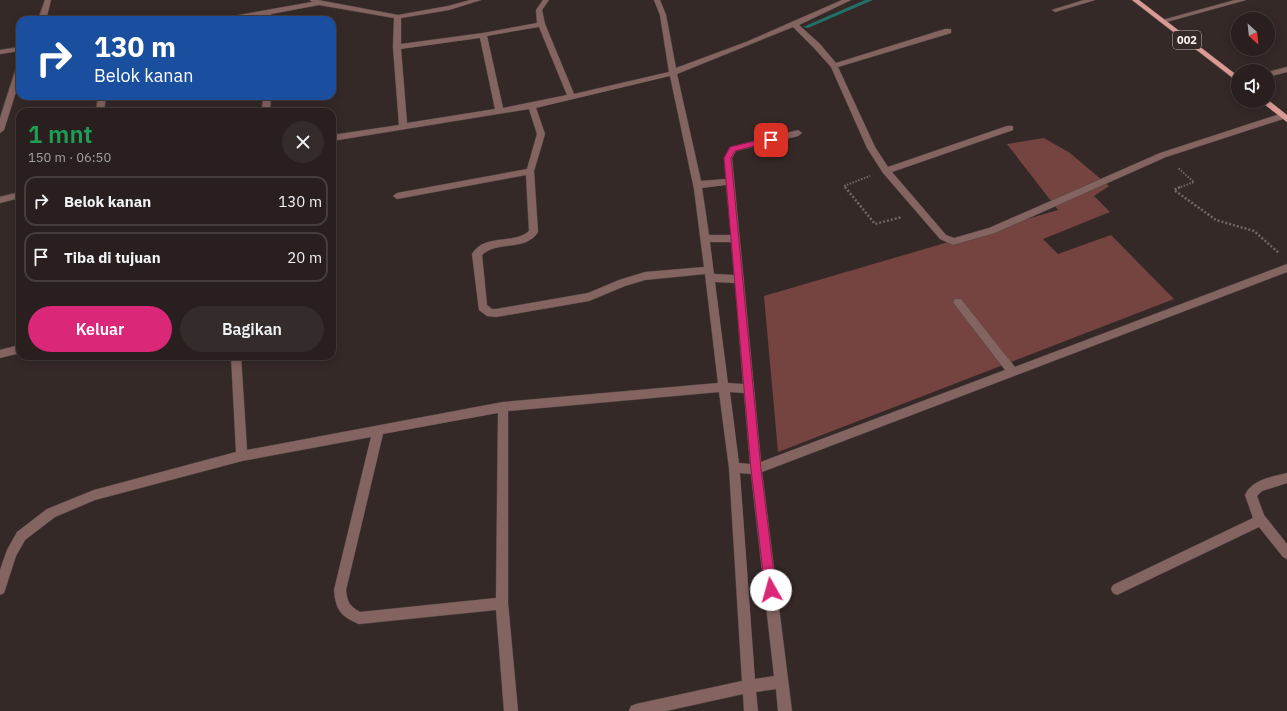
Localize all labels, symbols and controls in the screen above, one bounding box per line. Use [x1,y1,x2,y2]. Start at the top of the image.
north arrow [1231,12,1275,56]
map controls [1231,12,1275,108]
text: 130 m [94,28,176,65]
road number: 002 [1173,31,1201,49]
icon: right [28,32,80,84]
text: Belok kanan [94,64,193,87]
button: sound [1231,64,1275,108]
text: 1 mnt [28,118,92,150]
button: close [282,121,324,163]
pin [754,123,788,157]
icon: arrive [760,129,782,151]
text: 150 m · 06:50 [28,149,111,166]
icon: right [30,190,52,212]
text: Belok kanan [64,192,151,211]
text: 130 m [278,192,322,211]
icon: arrive [30,246,52,268]
text: Tiba di tujuan [64,248,161,267]
text: 20 m [287,248,322,267]
button: Keluar [28,306,172,352]
button: Bagikan [180,306,324,352]
position arrow [750,569,792,611]

